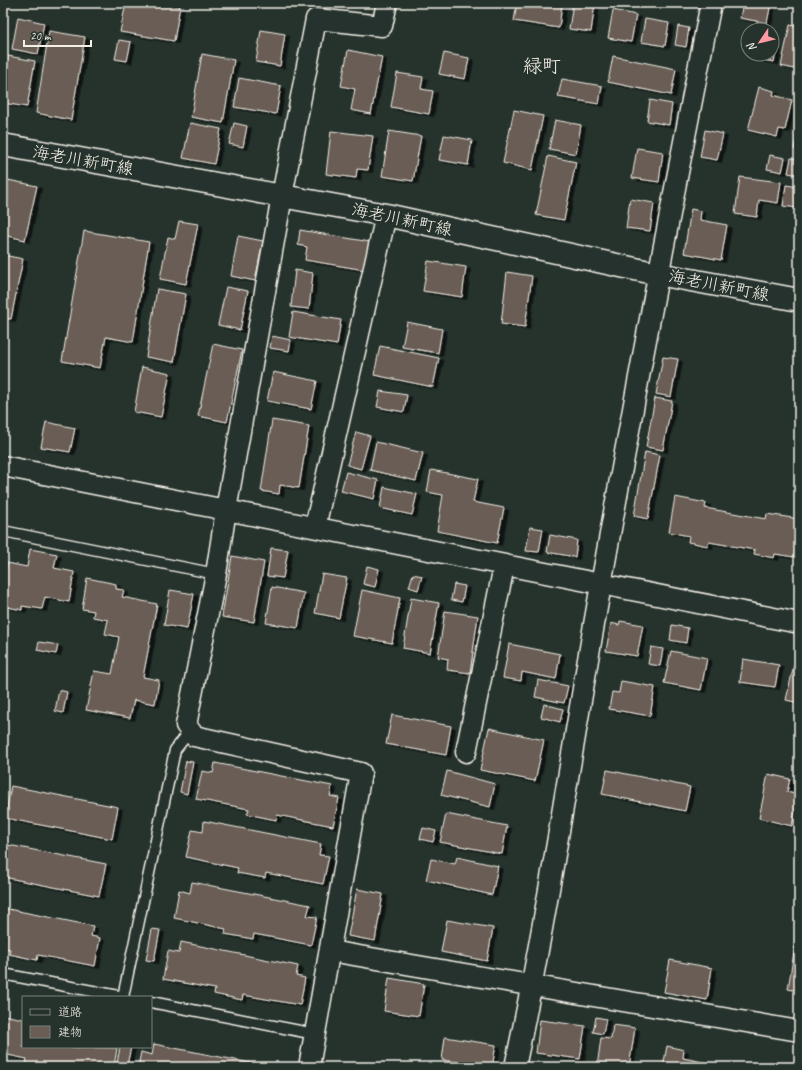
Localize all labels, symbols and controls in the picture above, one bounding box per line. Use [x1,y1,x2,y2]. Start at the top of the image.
scale bar [24,22,91,48]
north arrow [740,22,780,62]
text: 20 m [30,28,52,44]
text: N [743,39,759,55]
district label: 緑町 [523,54,561,78]
street label: 海老川新町線 [31,141,135,180]
street label: 海老川新町線 [350,199,454,240]
street label: 海老川新町線 [667,265,771,306]
legend [22,996,152,1048]
text: 道路 [58,1004,82,1020]
text: 建物 [58,1024,82,1040]

